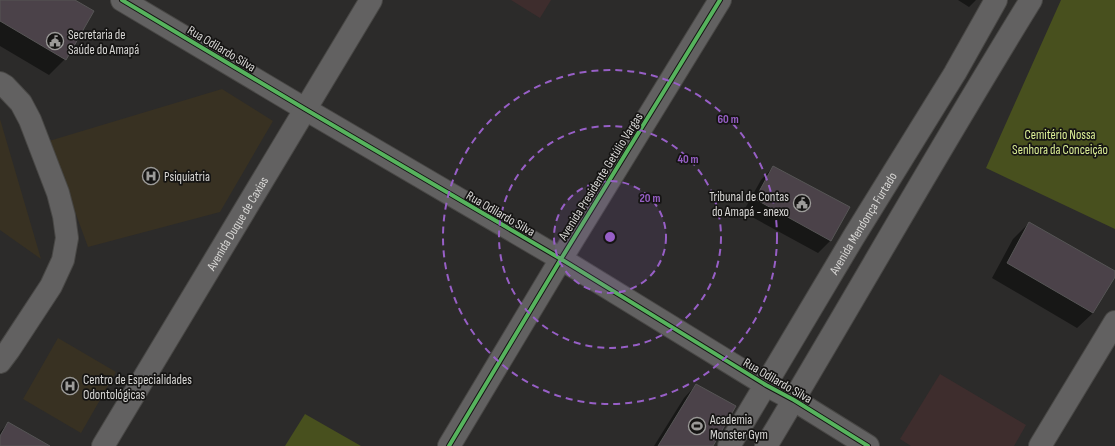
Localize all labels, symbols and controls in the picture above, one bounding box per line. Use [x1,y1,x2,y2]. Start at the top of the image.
street label: Rua Odilardo Silva [184,22,259,76]
place label: Secretaria de Saúde do Amapá [68,27,139,58]
public building icon: Secretaria de Saúde do Amapá [45,31,65,51]
street label: Avenida Presidente Getúlio Vargas [555,110,647,244]
text: 60 m [717,112,739,127]
park label: Cemitério Nossa Senhora da Conceição [1012,127,1108,158]
text: 40 m [677,152,699,167]
hospital icon: Psiquiatria [141,166,161,186]
place label: Psiquiatria [164,169,210,185]
street label: Avenida Mendonça Furtado [826,169,901,278]
street label: Avenida Duque de Caxias [203,173,272,274]
street label: Rua Odilardo Silva [463,188,538,240]
place label: Tribunal de Contas do Amapá - anexo [709,189,789,220]
text: 20 m [640,191,660,206]
public building icon: Tribunal de Contas do Amapá - anexo [792,193,812,213]
centre of rings [603,230,617,244]
street label: Rua Odilardo Silva [740,355,815,407]
place label: Centro de Especialidades Odontológicas [83,372,192,403]
hospital icon: Centro de Especialidades Odontológicas [60,376,80,396]
place label: Academia Monster Gym [709,412,768,443]
sports icon: Academia Monster Gym [687,416,707,436]

